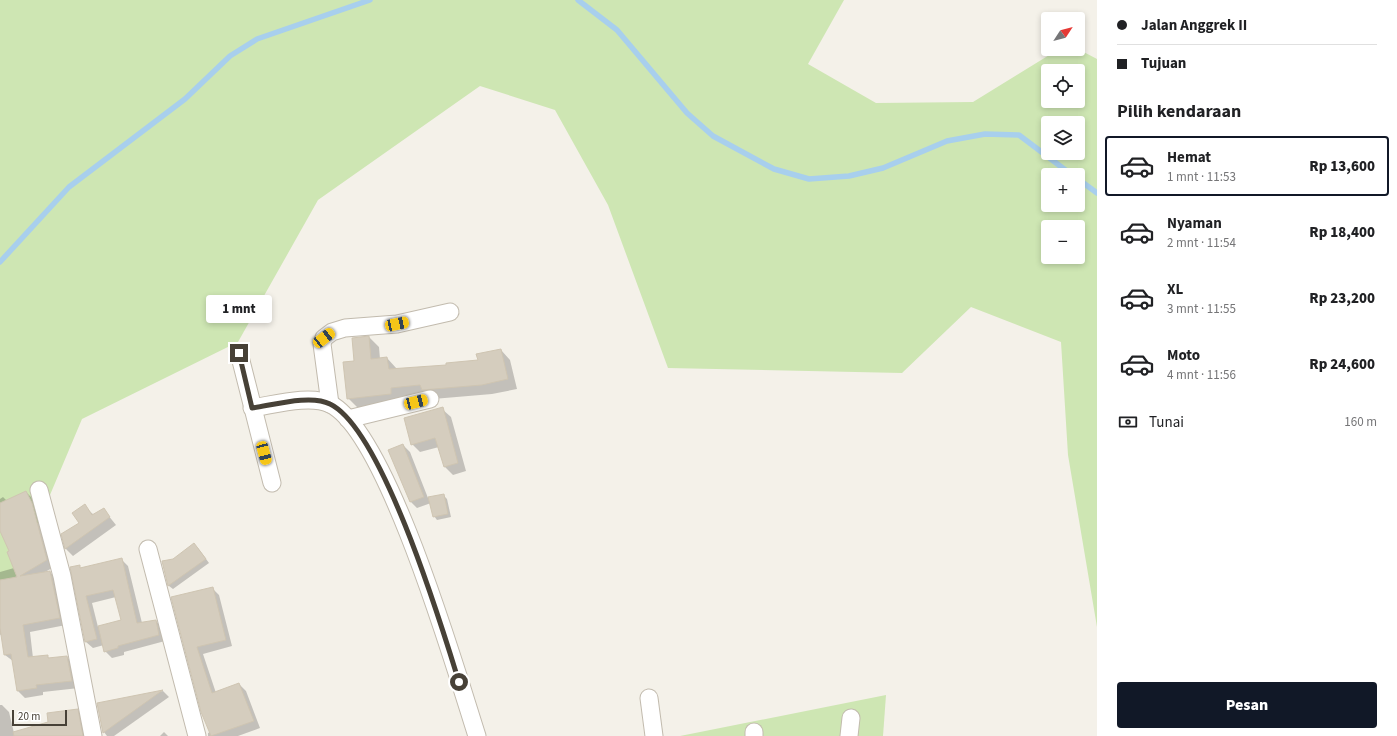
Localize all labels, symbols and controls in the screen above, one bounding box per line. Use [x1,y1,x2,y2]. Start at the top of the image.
north arrow [1041,12,1085,56]
map controls [1041,12,1085,264]
text: Jalan Anggrek II [1141,15,1247,36]
text: Tujuan [1141,53,1186,74]
button: locate [1041,64,1085,108]
text: Pilih kendaraan [1117,99,1241,124]
button: layers [1041,116,1085,160]
text: Hemat [1167,147,1211,168]
icon: car [1119,148,1155,184]
text: Rp 13,600 [1309,156,1375,177]
button: + [1041,168,1085,212]
text: 1 mnt · 11:53 [1167,168,1236,186]
text: Nyaman [1167,213,1222,234]
icon: car [1119,214,1155,250]
button: − [1041,220,1085,264]
text: Rp 18,400 [1309,222,1375,243]
text: 2 mnt · 11:54 [1167,234,1236,252]
text: XL [1167,279,1183,300]
icon: car [1119,280,1155,316]
text: Rp 23,200 [1309,288,1375,309]
callout: 1 mnt [206,295,272,323]
text: 1 mnt [222,300,256,318]
text: 3 mnt · 11:55 [1167,300,1236,318]
car [384,316,410,332]
car [311,326,337,350]
route end [230,344,248,362]
text: Moto [1167,345,1200,366]
icon: car [1119,346,1155,382]
text: Rp 24,600 [1309,354,1375,375]
text: 4 mnt · 11:56 [1167,366,1236,384]
car [403,393,429,411]
icon: cash [1117,411,1139,433]
text: Tunai [1149,412,1184,433]
text: 160 m [1344,413,1377,431]
car [255,440,273,466]
route start [450,673,468,691]
button: Pesan [1117,682,1377,728]
scale bar [12,708,67,727]
text: 20 m [18,709,40,724]

